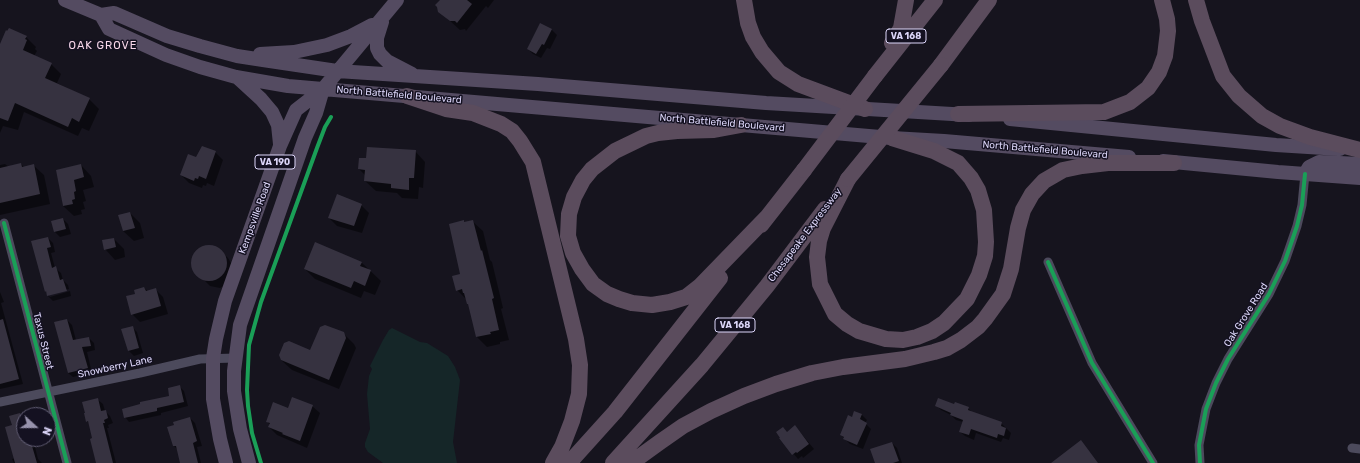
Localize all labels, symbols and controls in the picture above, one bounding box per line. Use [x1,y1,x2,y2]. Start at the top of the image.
road number: VA 168 [886,29,926,43]
district label: OAK GROVE [69,39,137,53]
street label: North Battlefield Boulevard [336,84,462,106]
street label: North Battlefield Boulevard [659,112,785,134]
street label: North Battlefield Boulevard [982,139,1108,161]
road number: VA 190 [255,155,295,169]
street label: Kempsville Road [236,180,274,256]
street label: Chesapeake Expressway [766,186,844,284]
street label: Oak Grove Road [1222,281,1270,349]
street label: Taxus Street [30,311,56,371]
road number: VA 168 [715,318,755,332]
street label: Snowberry Lane [77,353,153,381]
north arrow [16,407,56,447]
text: N [39,425,54,437]

